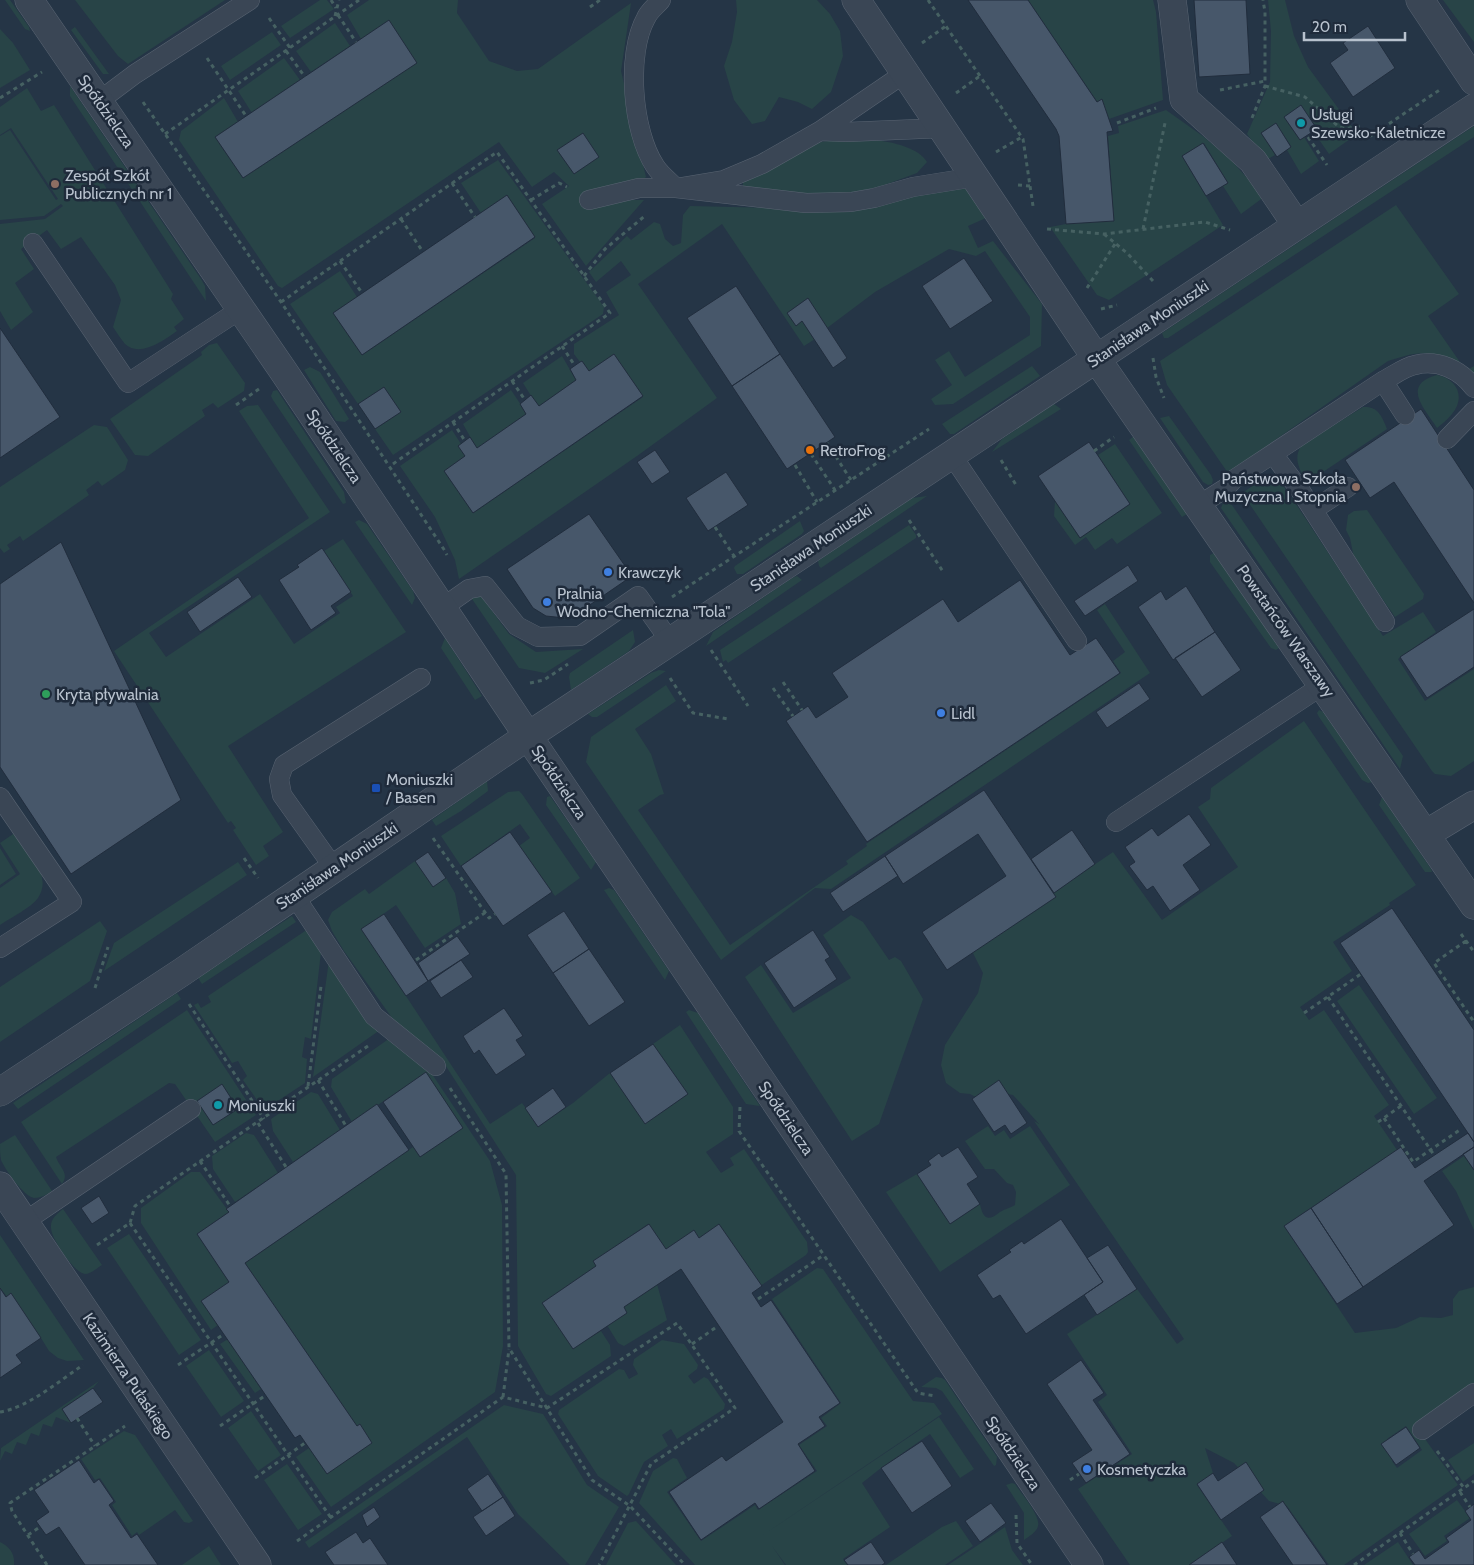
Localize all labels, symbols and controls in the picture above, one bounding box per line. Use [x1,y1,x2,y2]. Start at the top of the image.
scale bar [1304,10,1405,42]
text: 20 m [1312,18,1347,36]
street label: Spółdzielcza [74,71,138,151]
place label: Usługi Szewsko-Kaletnicze [1311,105,1446,142]
marker: Usługi Szewsko-Kaletnicze [1295,117,1307,129]
place label: Zespół Szkół Publicznych nr 1 [65,166,172,203]
marker: Zespół Szkół Publicznych nr 1 [49,178,61,190]
street label: Stanisława Moniuszki [1084,276,1212,372]
street label: Spółdzielcza [302,405,366,487]
place label: RetroFrog [820,441,887,460]
marker: RetroFrog [804,444,816,456]
place label: Państwowa Szkoła Muzyczna I Stopnia [1214,469,1346,506]
marker: Państwowa Szkoła Muzyczna I Stopnia [1350,481,1362,493]
street label: Stanisława Moniuszki [747,500,875,596]
street label: Powstańców Warszawy [1233,561,1339,701]
place label: Krawczyk [618,563,682,582]
marker: Krawczyk [602,566,614,578]
place label: Pralnia Wodno-Chemiczna "Tola" [557,584,730,621]
marker: Pralnia Wodno-Chemiczna "Tola" [541,596,553,608]
place label: Kryta pływalnia [56,685,159,704]
marker: Kryta pływalnia [40,688,52,700]
place label: Lidl [951,704,975,723]
marker: Lidl [935,707,947,719]
street label: Spółdzielcza [527,741,591,823]
place label: Moniuszki / Basen [385,770,453,807]
marker: Moniuszki / Basen [370,782,382,794]
street label: Stanisława Moniuszki [273,818,401,914]
street label: Spółdzielcza [754,1077,818,1159]
place label: Moniuszki [228,1096,295,1115]
marker: Moniuszki [212,1099,224,1111]
street label: Kazimierza Pułaskiego [79,1309,177,1443]
street label: Spółdzielcza [981,1412,1045,1494]
place label: Kosmetyczka [1097,1460,1186,1479]
marker: Kosmetyczka [1081,1463,1093,1475]

